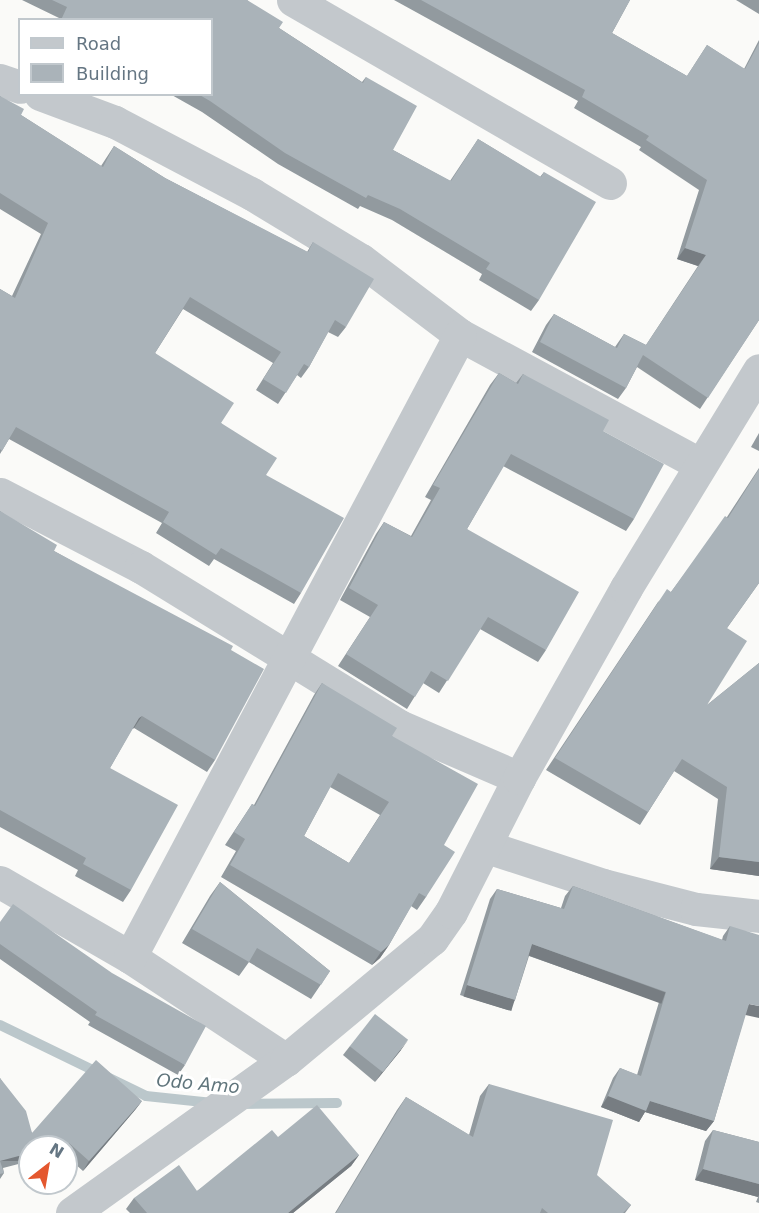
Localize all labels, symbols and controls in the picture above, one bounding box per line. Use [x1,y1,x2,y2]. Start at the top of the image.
legend [18,18,213,96]
text: Road [76,33,121,54]
text: Building [76,63,149,84]
water label: Odo Amo [156,1070,240,1098]
north arrow [18,1135,78,1195]
text: N [46,1139,67,1162]

